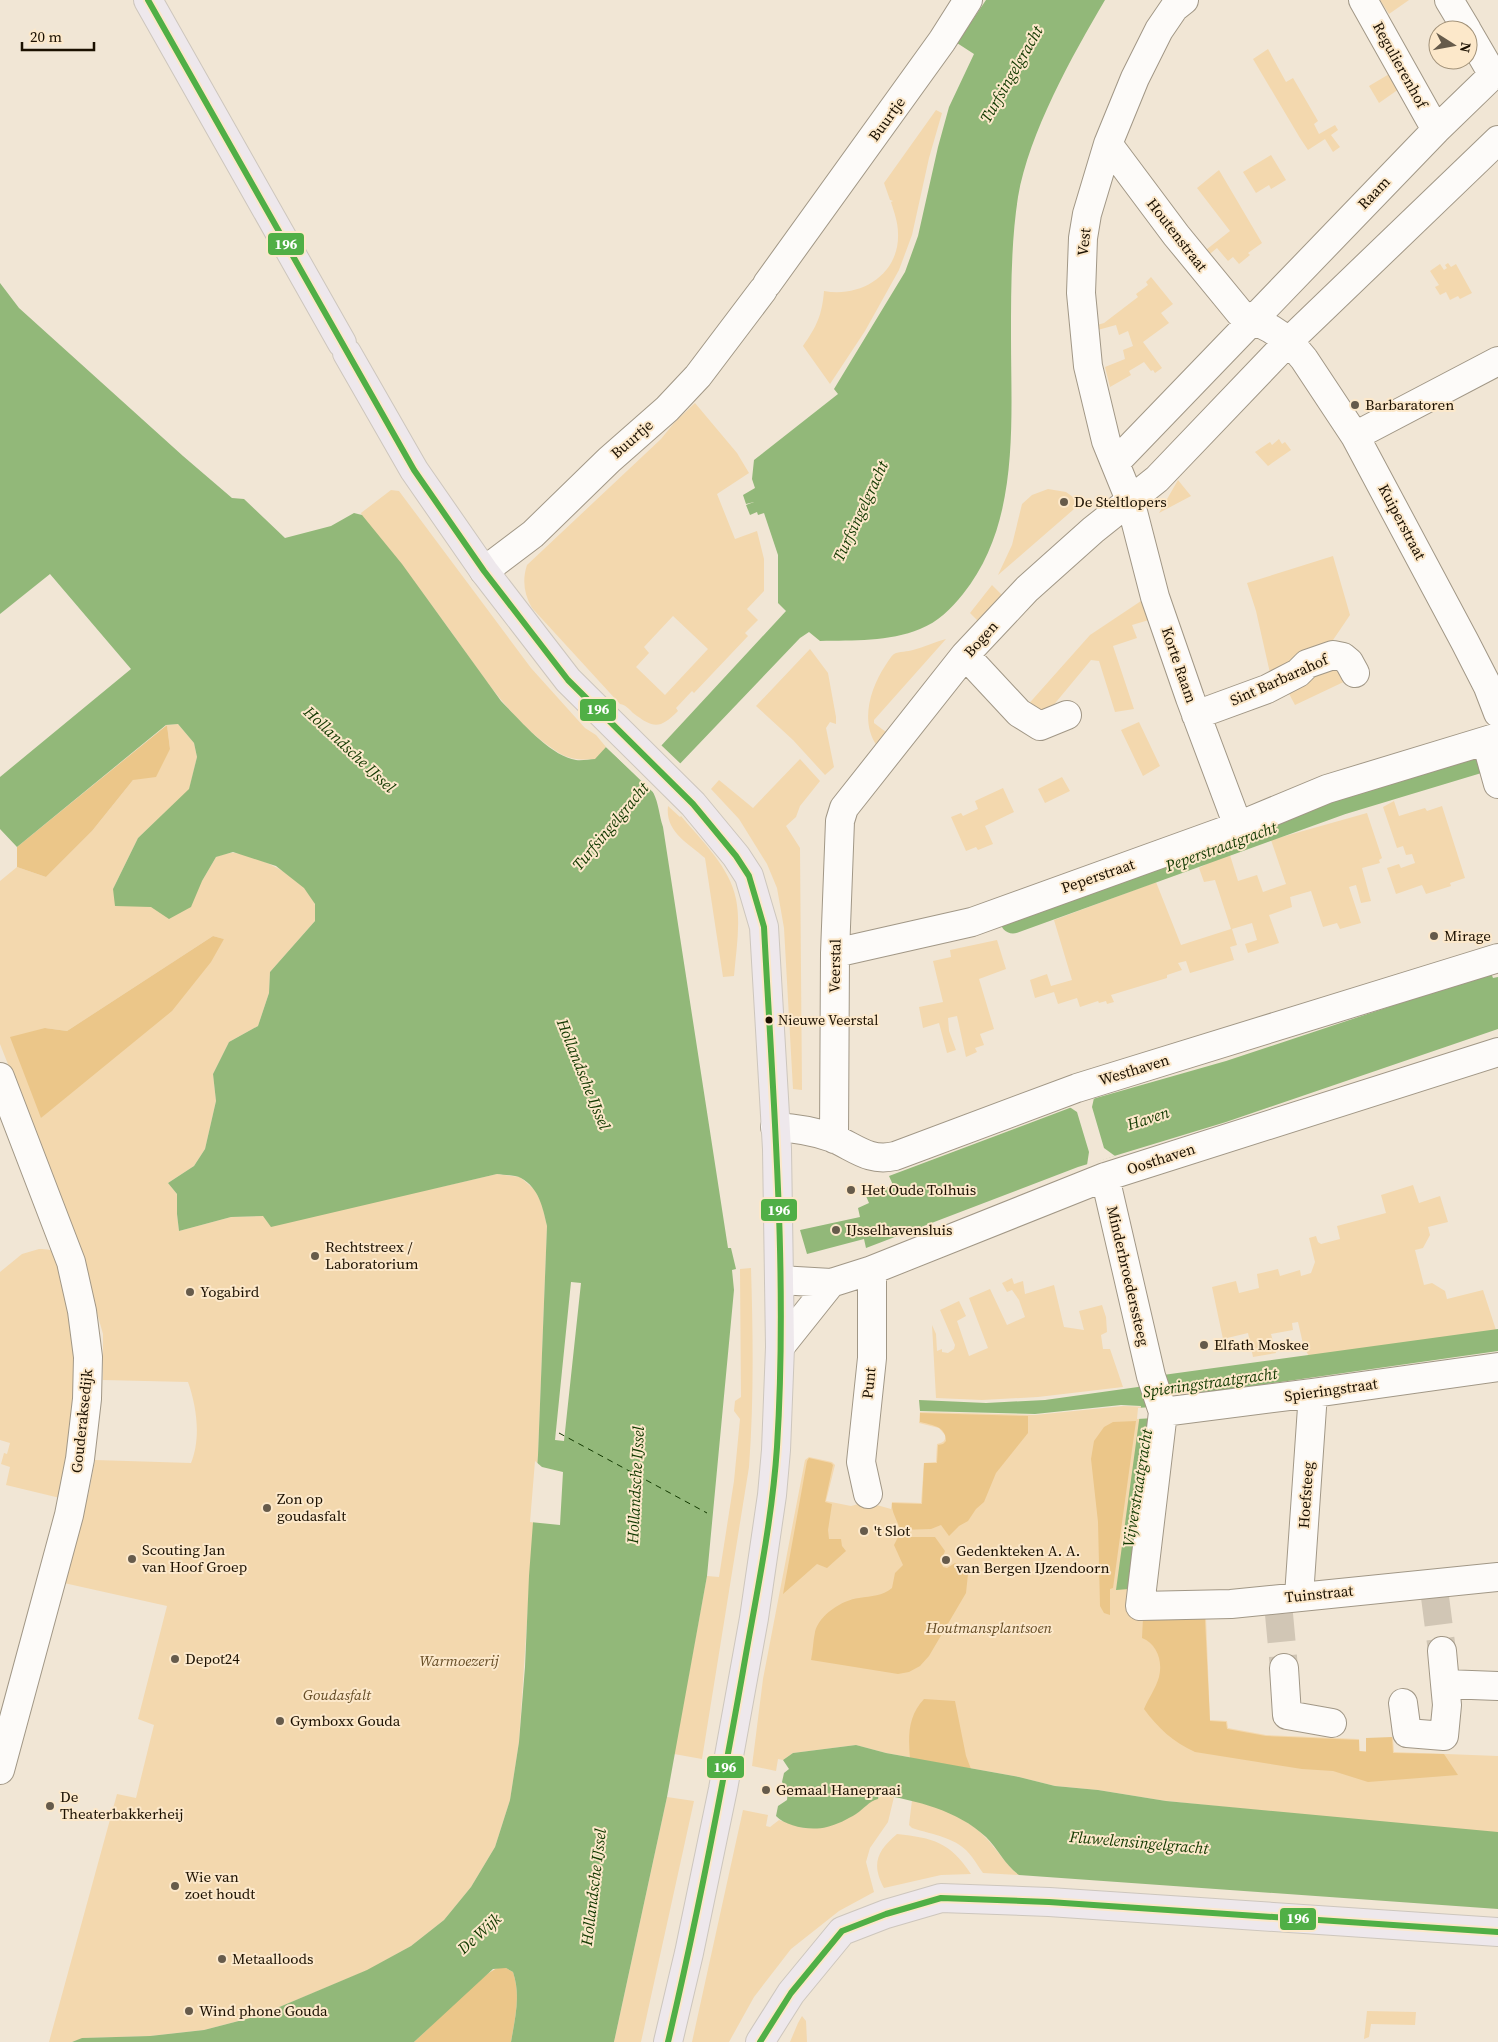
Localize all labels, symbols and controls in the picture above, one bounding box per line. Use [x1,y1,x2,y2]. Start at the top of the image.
street label: Regulierenhof [1368,18,1434,113]
scale bar [22,20,95,52]
north arrow [1428,20,1478,70]
water label: Turfsingelgracht [974,21,1048,127]
text: 20 m [30,26,62,47]
text: N [1455,41,1477,54]
street label: Buurtje [863,92,910,145]
street label: Raam [1353,171,1395,214]
street label: Houtenstraat [1142,194,1213,276]
street label: Vest [1072,227,1095,257]
line badge: 196 [267,232,305,256]
text: 196 [275,234,298,254]
place label: Barbaratoren [1365,394,1454,415]
marker: Barbaratoren [1349,399,1361,411]
street label: Buurtje [606,414,658,463]
water label: Turfsingelgracht [827,456,893,565]
street label: Kuiperstraat [1374,480,1431,563]
place label: De Steltlopers [1074,491,1167,512]
marker: De Steltlopers [1058,496,1070,508]
street label: Bogen [959,616,1002,661]
street label: Korte Raam [1157,624,1202,706]
street label: Sint Barbarahof [1226,648,1333,711]
line badge: 196 [579,698,617,722]
text: 196 [587,699,610,719]
water label: Hollandsche IJssel [299,700,401,798]
water label: Turfsingelgracht [567,777,654,875]
water label: Peperstraatgracht [1161,815,1280,877]
street label: Peperstraat [1058,853,1137,898]
place label: Mirage [1444,925,1491,946]
marker: Mirage [1428,930,1440,942]
street label: Veerstal [824,938,845,993]
place label: Nieuwe Veerstal [778,1010,878,1030]
water label: Hollandsche IJssel [551,1014,616,1133]
marker: Nieuwe Veerstal [764,1015,774,1025]
street label: Westhaven [1096,1049,1172,1090]
water label: Haven [1123,1101,1172,1135]
street label: Oosthaven [1124,1138,1198,1179]
place label: Het Oude Tolhuis [861,1179,976,1200]
marker: Het Oude Tolhuis [845,1184,857,1196]
line badge: 196 [760,1198,798,1222]
text: 196 [768,1200,791,1220]
street label: Minderbroederssteeg [1102,1204,1155,1348]
place label: IJsselhavensluis [846,1219,953,1240]
marker: IJsselhavensluis [830,1224,842,1236]
place label: Rechtstreex / Laboratorium [325,1236,419,1274]
marker: Rechtstreex / Laboratorium [309,1250,321,1262]
place label: Yogabird [200,1281,260,1302]
marker: Yogabird [184,1286,196,1298]
place label: Elfath Moskee [1214,1334,1309,1355]
marker: Elfath Moskee [1198,1339,1210,1351]
water label: Spieringstraatgracht [1141,1362,1279,1402]
street label: Punt [856,1366,881,1400]
street label: Gouderaksedijk [66,1367,97,1474]
street label: Spieringstraat [1283,1373,1379,1406]
water label: Hollandsche IJssel [621,1425,649,1545]
water label: Vijverstraatgracht [1117,1427,1157,1549]
street label: Hoefsteeg [1293,1461,1318,1529]
place label: Zon op goudasfalt [277,1488,346,1526]
marker: Zon op goudasfalt [261,1502,273,1514]
place label: 't Slot [874,1520,910,1541]
marker: 't Slot [858,1525,870,1537]
place label: Scouting Jan van Hoof Groep [142,1539,247,1577]
place label: Gedenkteken A. A. van Bergen IJzendoorn [956,1540,1109,1578]
marker: Scouting Jan van Hoof Groep [126,1553,138,1565]
marker: Gedenkteken A. A. van Bergen IJzendoorn [940,1554,952,1566]
street label: Tuinstraat [1284,1579,1354,1608]
park label: Houtmansplantsoen [925,1617,1053,1638]
place label: Depot24 [185,1648,240,1669]
park label: Warmoezerij [419,1650,500,1671]
marker: Depot24 [169,1653,181,1665]
park label: Goudasfalt [303,1684,372,1705]
place label: Gymboxx Gouda [290,1710,401,1731]
marker: Gymboxx Gouda [274,1715,286,1727]
line badge: 196 [706,1755,745,1779]
text: 196 [714,1757,737,1777]
place label: Gemaal Hanepraai [776,1779,901,1800]
marker: Gemaal Hanepraai [760,1784,772,1796]
place label: De Theaterbakkerheij [60,1786,183,1824]
marker: De Theaterbakkerheij [44,1800,56,1812]
water label: Fluwelensingelgracht [1067,1825,1210,1859]
water label: Hollandsche IJssel [575,1827,611,1948]
place label: Wie van zoet houdt [185,1866,255,1904]
marker: Wie van zoet houdt [169,1880,181,1892]
water label: De Wijk [452,1907,506,1959]
line badge: 196 [1279,1907,1317,1931]
text: 196 [1287,1908,1310,1928]
place label: Metaalloods [232,1948,313,1969]
marker: Metaalloods [216,1953,228,1965]
place label: Wind phone Gouda [199,2000,328,2021]
marker: Wind phone Gouda [183,2005,195,2017]

